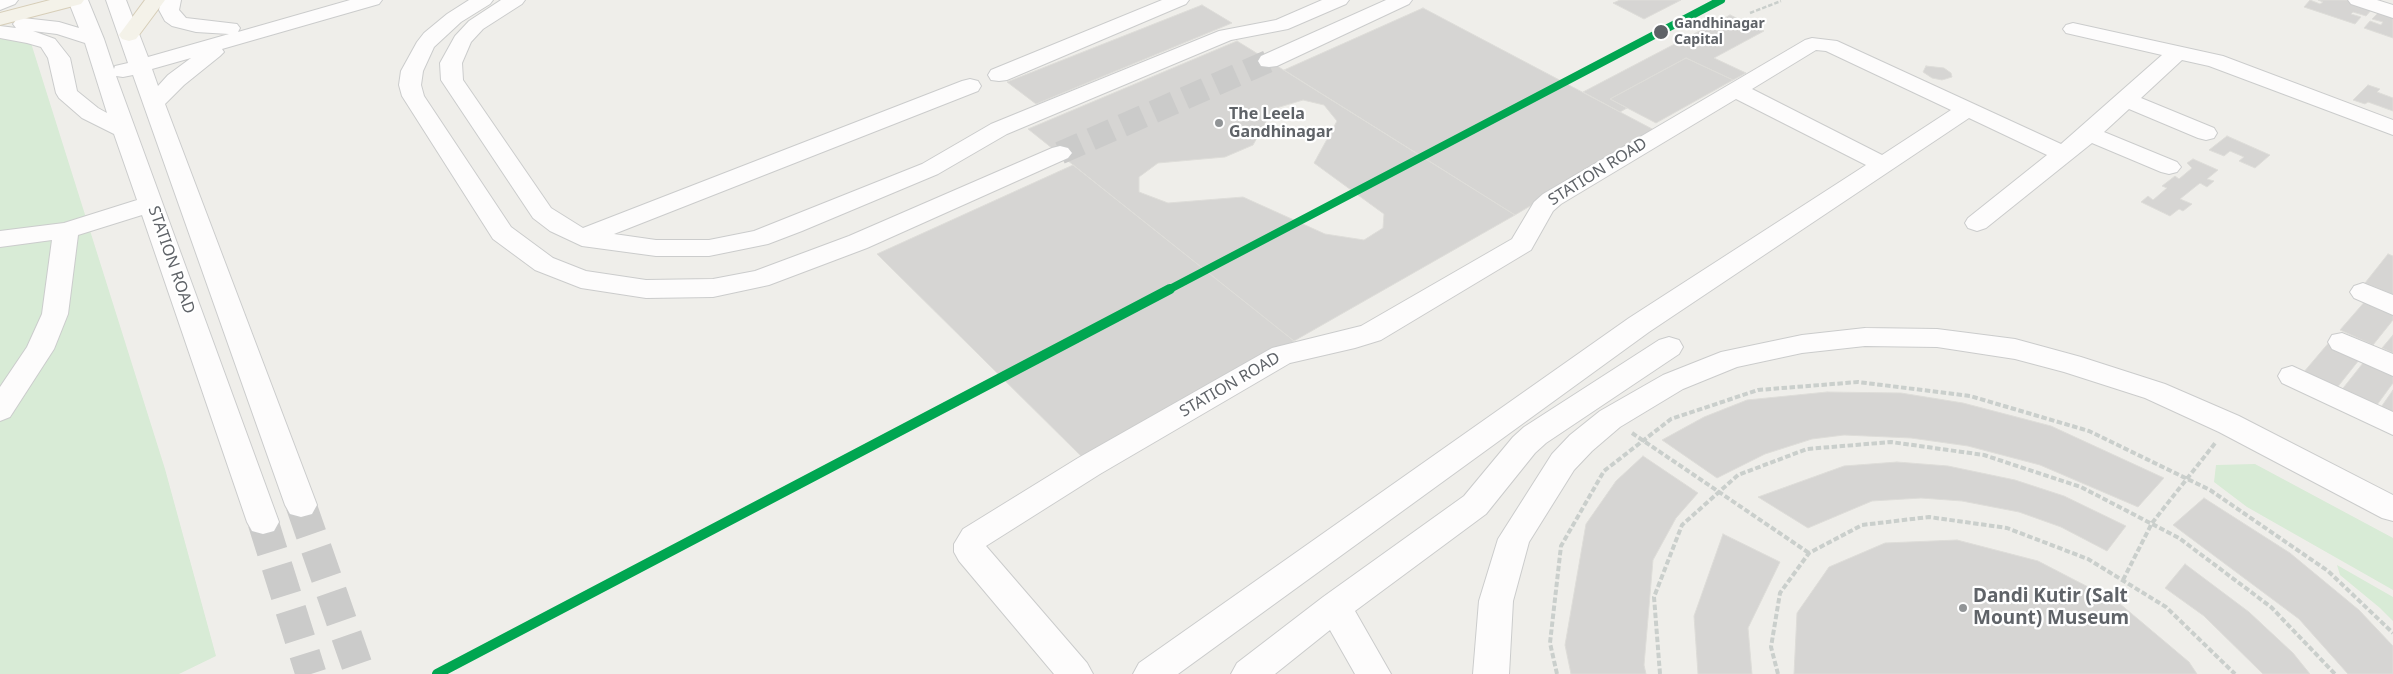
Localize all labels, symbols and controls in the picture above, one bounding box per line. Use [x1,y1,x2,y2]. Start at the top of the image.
place label: Gandhinagar Capital [1674,16,1765,48]
marker: Gandhinagar Capital [1652,23,1670,41]
place label: The Leela Gandhinagar [1229,104,1333,142]
marker: The Leela Gandhinagar [1213,117,1225,129]
street label: STATION ROAD [1545,134,1651,210]
street label: STATION ROAD [144,204,198,316]
street label: STATION ROAD [1176,348,1284,422]
place label: Dandi Kutir (Salt Mount) Museum [1973,586,2129,630]
marker: Dandi Kutir (Salt Mount) Museum [1957,602,1969,614]

